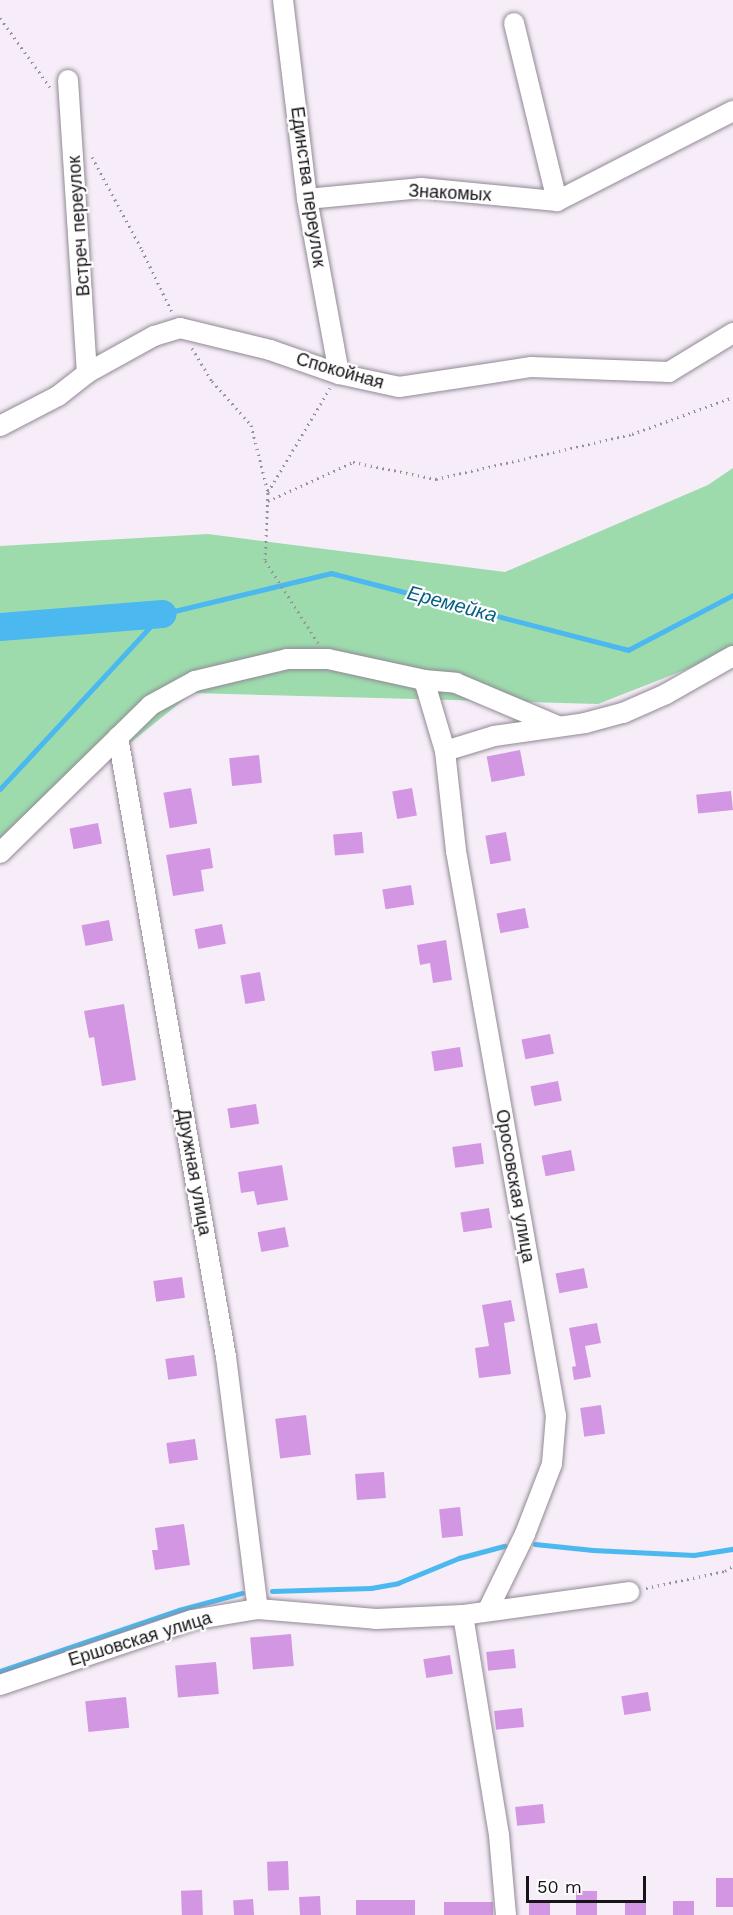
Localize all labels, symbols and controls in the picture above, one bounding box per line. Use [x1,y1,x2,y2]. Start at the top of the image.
street label: Единства переулок [286,105,330,269]
street label: Встреч переулок [63,155,95,297]
street label: Знакомых [408,180,492,206]
street label: Спокойная [293,348,387,394]
water label: Еремейка [405,581,499,627]
street label: Дружная улица [172,1107,216,1237]
street label: Оросовская улица [491,1108,539,1264]
street label: Ершовская улица [66,1607,214,1671]
scale bar [529,1864,649,1902]
text: 50 m [537,1876,582,1897]

